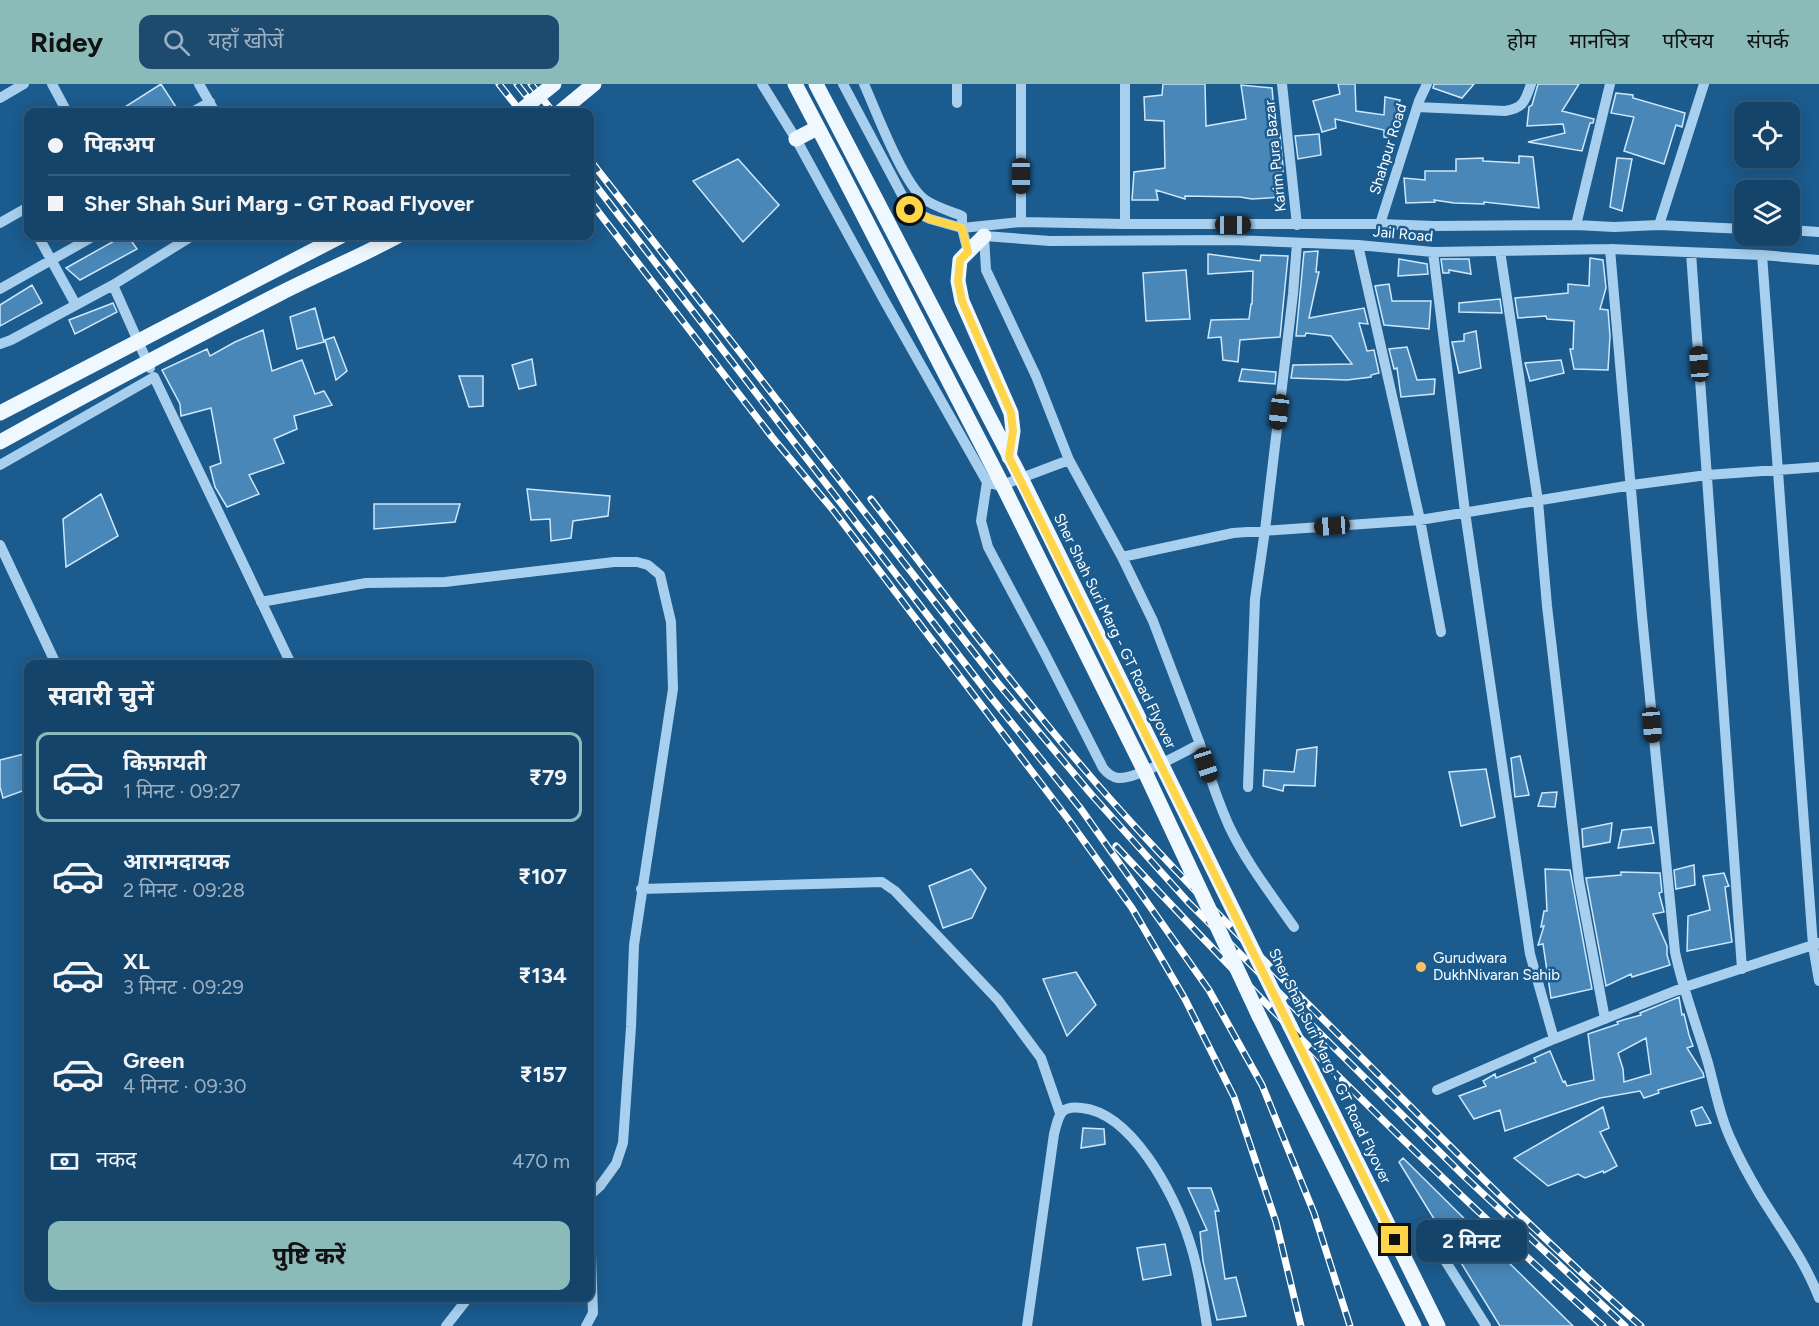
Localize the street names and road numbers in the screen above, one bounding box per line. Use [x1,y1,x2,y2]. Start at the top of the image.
street label: Karim Pura Bazar [1260,99,1290,213]
street label: Shahpur Road [1366,101,1410,197]
street label: Jail Road [1372,222,1434,246]
street label: Sher Shah Suri Marg - GT Road Flyover [1050,510,1180,752]
street label: Sher Shah Suri Marg - GT Road Flyover [1265,945,1395,1187]

